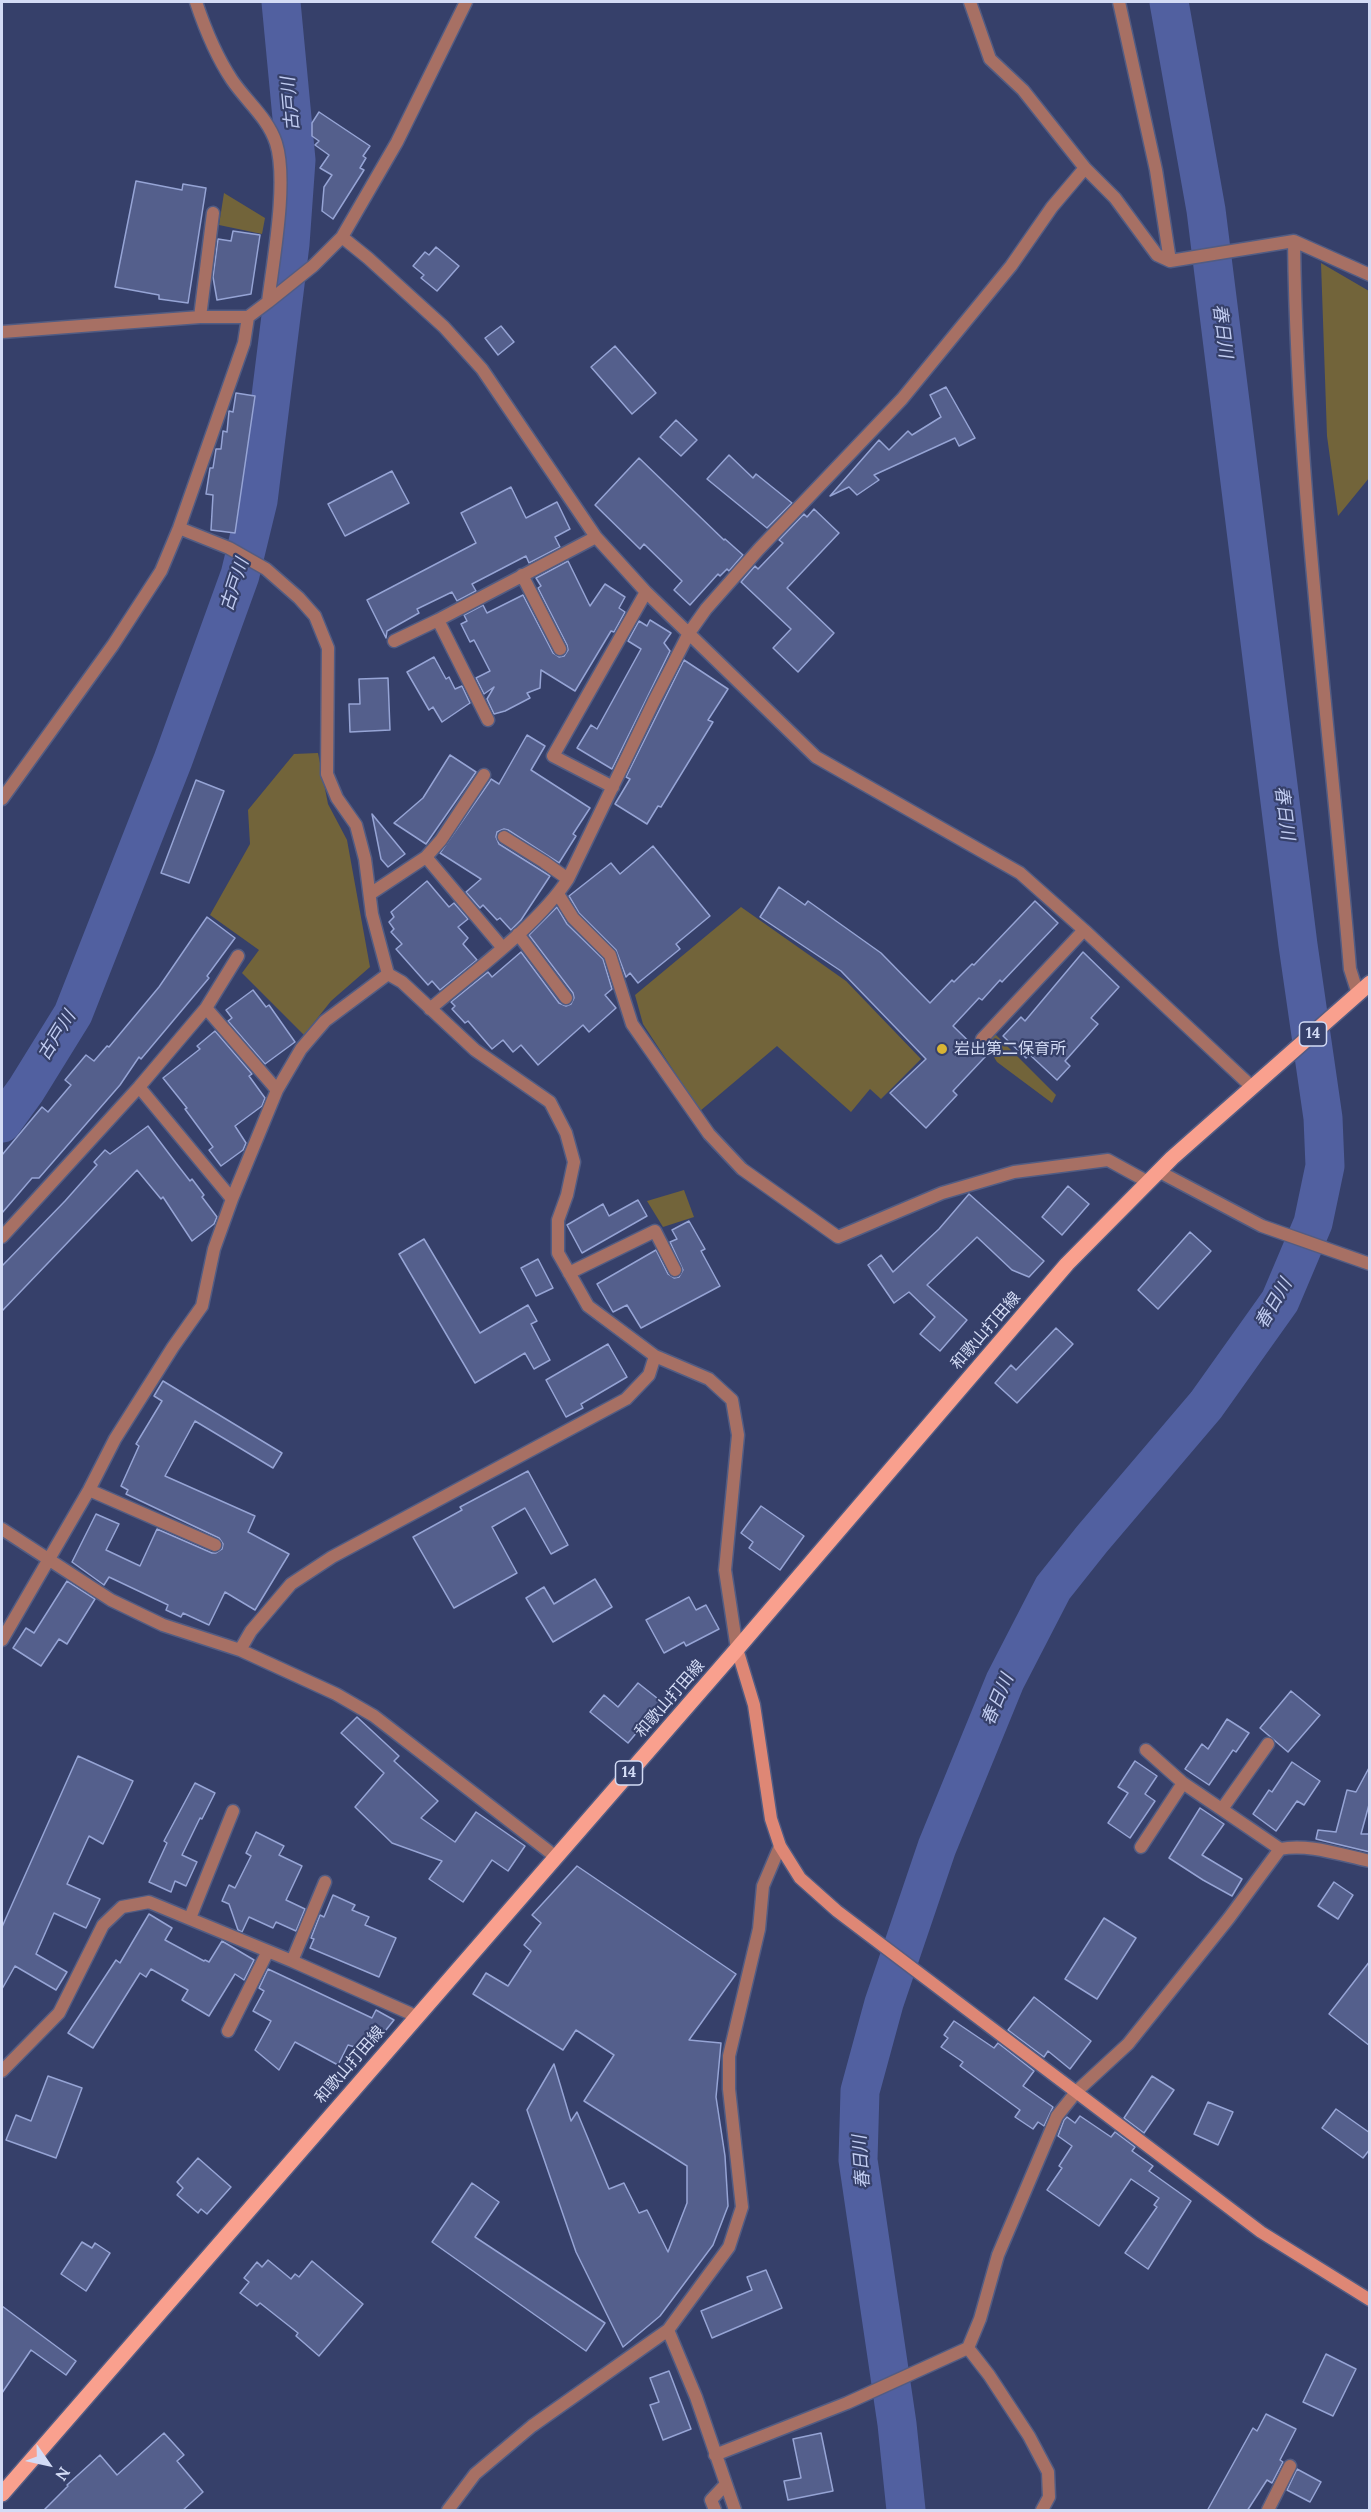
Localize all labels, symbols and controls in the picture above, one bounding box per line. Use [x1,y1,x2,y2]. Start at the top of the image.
water label: 古戸川 [278,76,304,132]
water label: 春日川 [1208,303,1236,359]
water label: 古戸川 [216,556,254,614]
water label: 春日川 [1270,785,1298,841]
water label: 古戸川 [34,1007,80,1065]
road number: 14 [1300,1022,1326,1046]
place label: 岩出第二保育所 [954,1039,1066,1059]
marker: 岩出第二保育所 [935,1042,949,1056]
water label: 春日川 [1251,1275,1297,1333]
street label: 和歌山打田線 [947,1288,1025,1374]
street label: 和歌山打田線 [631,1656,709,1742]
water label: 春日川 [978,1671,1018,1729]
road number: 14 [616,1761,642,1785]
street label: 和歌山打田線 [311,2022,389,2108]
water label: 春日川 [849,2134,875,2190]
north arrow [18,2434,78,2494]
text: N [51,2463,75,2485]

